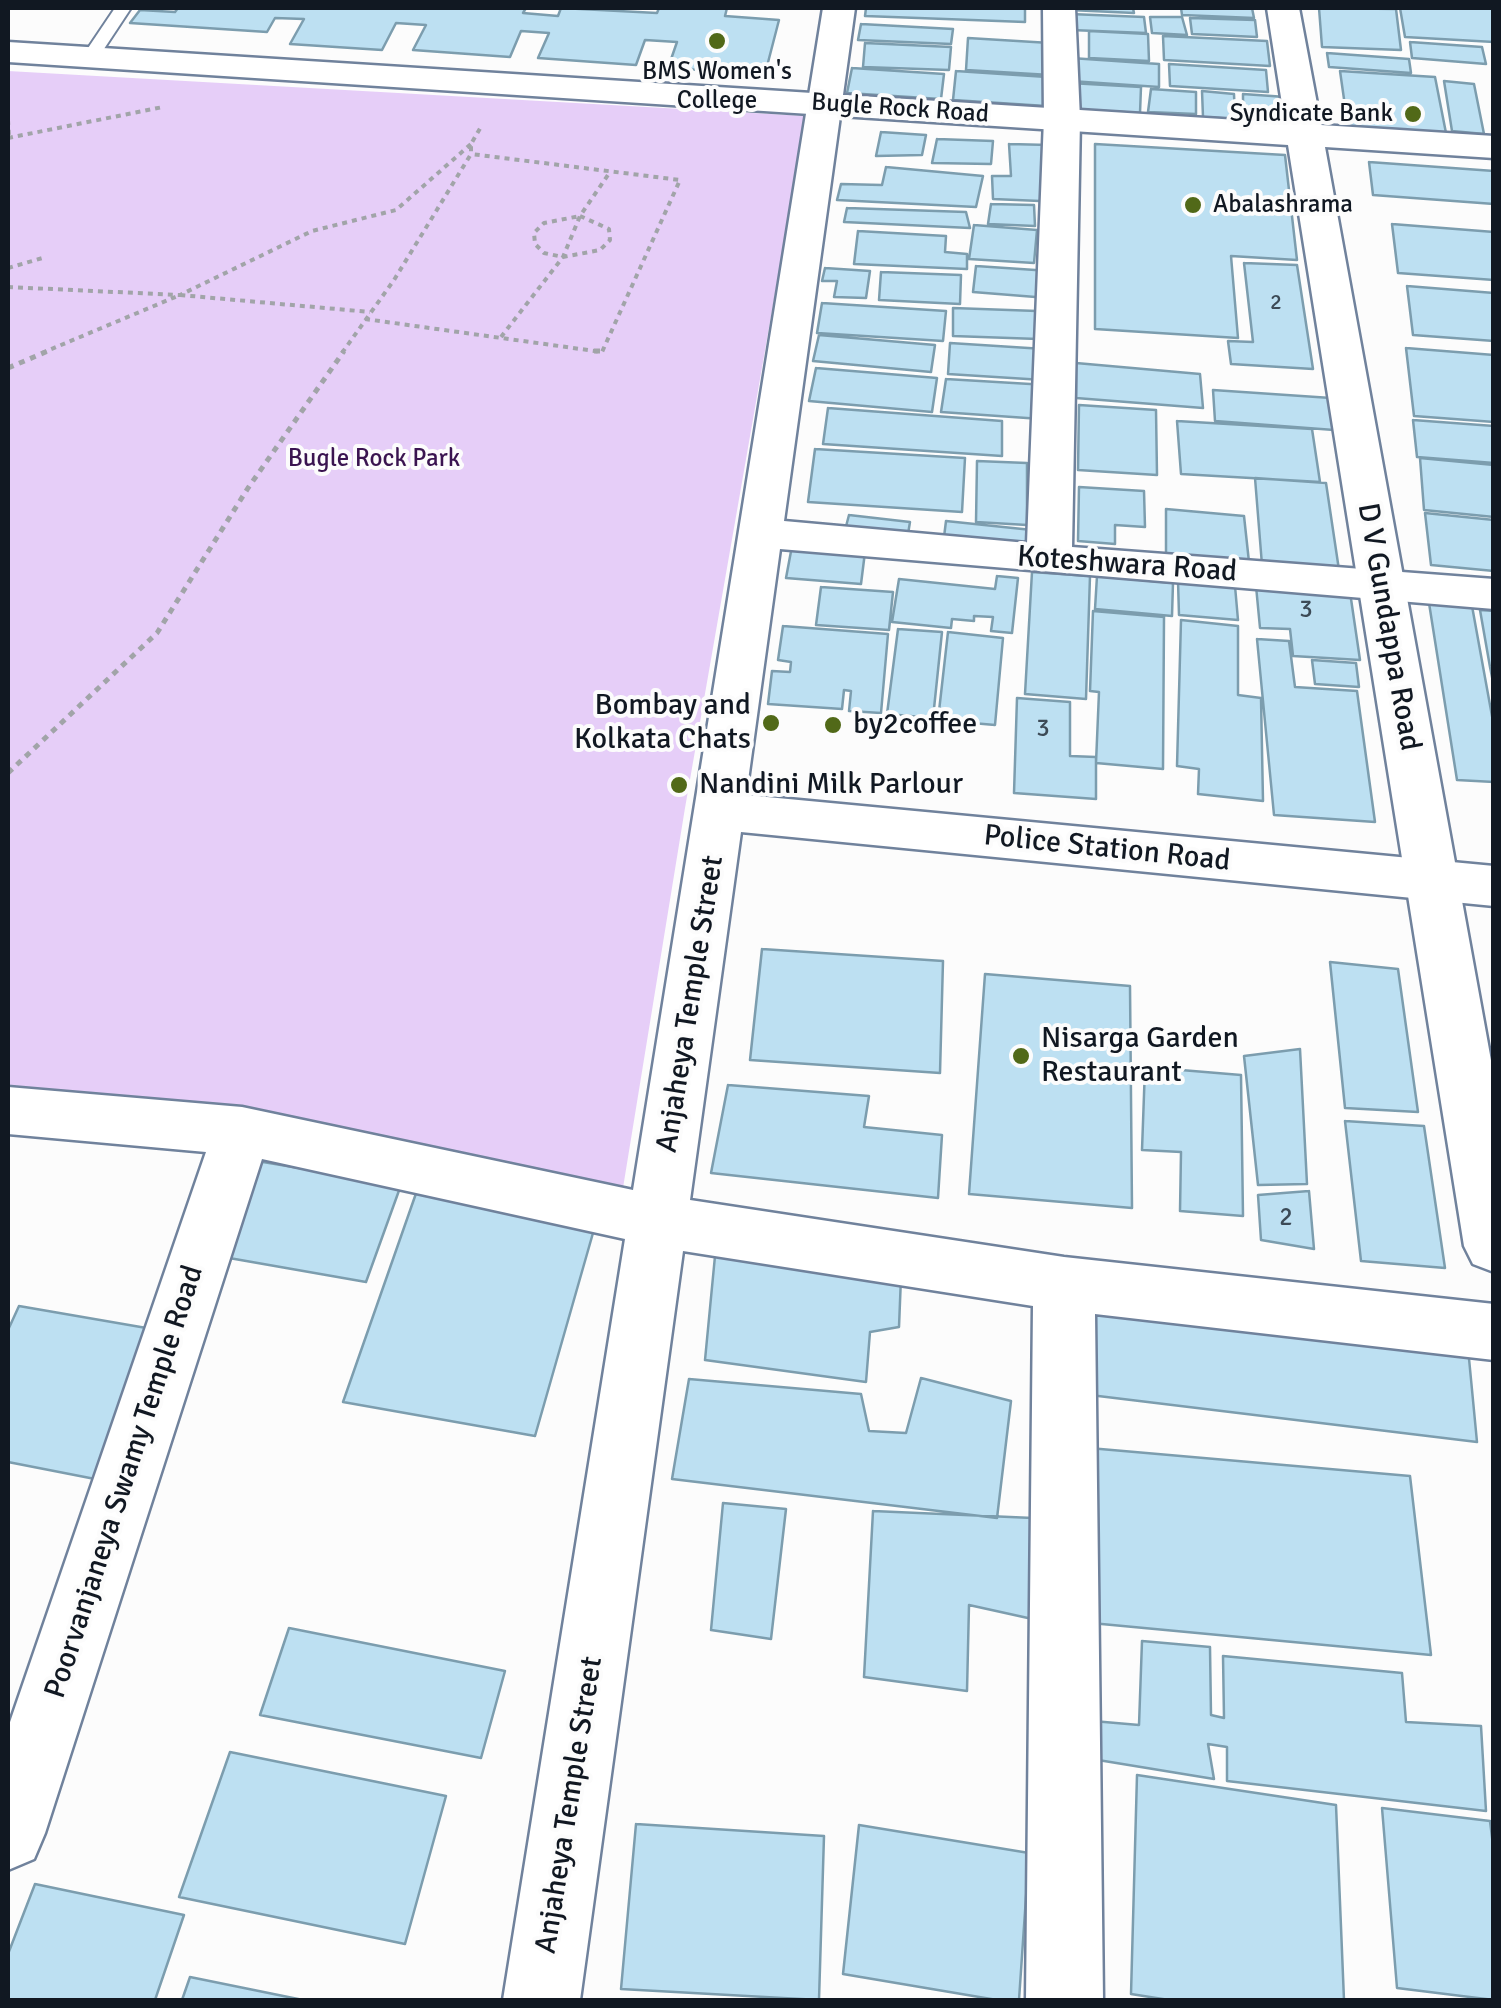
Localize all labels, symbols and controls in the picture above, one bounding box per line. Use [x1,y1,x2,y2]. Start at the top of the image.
marker: BMS Women's College [706,30,728,52]
place label: BMS Women's College [642,57,792,116]
street label: Bugle Rock Road [810,88,990,130]
place label: Syndicate Bank [1230,99,1393,129]
marker: Syndicate Bank [1402,103,1424,125]
place label: Abalashrama [1213,190,1353,220]
marker: Abalashrama [1182,194,1204,216]
house number: 2 [1270,290,1282,316]
park label: Bugle Rock Park [288,444,460,474]
street label: D V Gundappa Road [1348,500,1428,754]
street label: Koteshwara Road [1016,539,1238,591]
house number: 3 [1299,595,1313,625]
place label: Bombay and Kolkata Chats [574,688,751,758]
place label: by2coffee [853,707,977,743]
marker: Bombay and Kolkata Chats [760,712,782,734]
marker: by2coffee [822,714,844,736]
house number: 3 [1036,714,1050,744]
place label: Nandini Milk Parlour [699,767,963,803]
marker: Nandini Milk Parlour [668,774,690,796]
street label: Police Station Road [982,818,1232,880]
street label: Anjaheya Temple Street [650,853,732,1155]
place label: Nisarga Garden Restaurant [1041,1021,1239,1092]
marker: Nisarga Garden Restaurant [1010,1045,1032,1067]
house number: 2 [1279,1203,1293,1233]
street label: Poorvanjaneya Swamy Temple Road [38,1261,212,1703]
street label: Anjaheya Temple Street [529,1654,611,1956]

